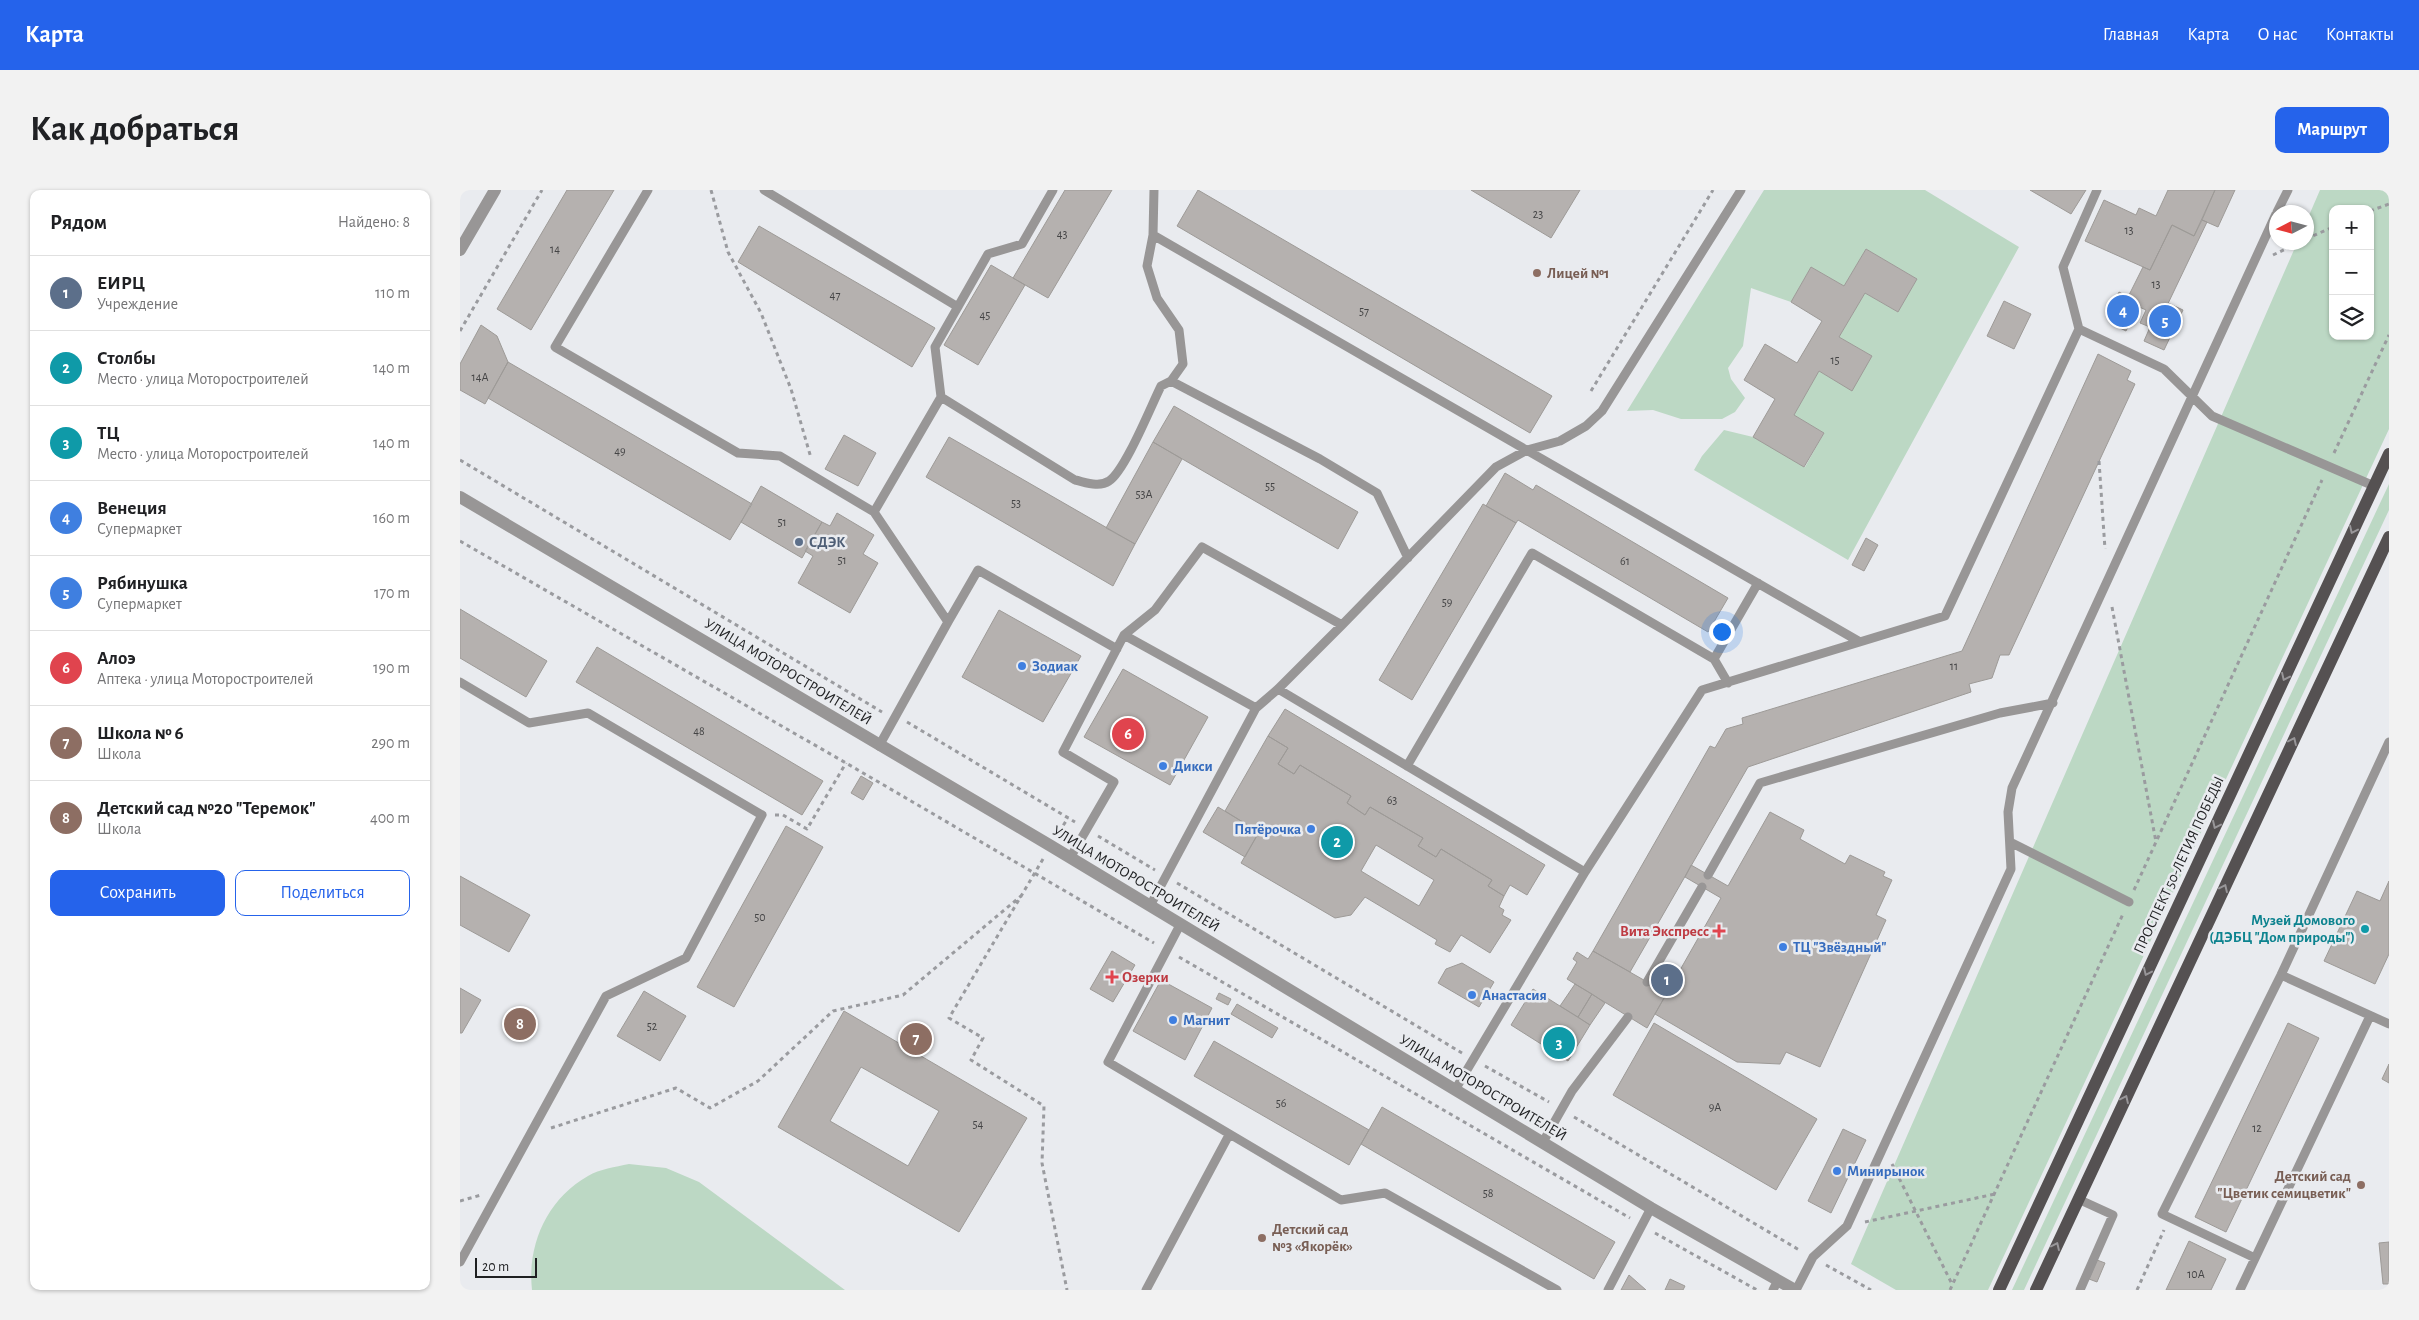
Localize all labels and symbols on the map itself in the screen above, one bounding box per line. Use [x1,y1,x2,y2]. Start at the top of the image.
north arrow [2269,205,2314,250]
house number: 23 [1533,208,1543,220]
house number: 13 [2124,224,2134,236]
house number: 43 [1057,228,1067,240]
house number: 14 [550,243,560,255]
place label: Лицей №1 [1547,266,1609,281]
marker: Лицей №1 [1531,267,1543,279]
house number: 13 [2151,278,2161,290]
house number: 47 [830,289,840,301]
pin: 4 [2107,292,2139,330]
pin: 5 [2149,302,2181,340]
house number: 57 [1359,305,1369,317]
house number: 45 [980,309,990,321]
house number: 15 [1830,354,1840,366]
house number: 14А [472,371,488,383]
house number: 49 [614,445,626,457]
house number: 55 [1265,480,1275,492]
house number: 53А [1135,488,1153,500]
house number: 53 [1011,497,1021,509]
house number: 51 [777,516,787,528]
one-way arrow [2349,525,2360,534]
place label: СДЭК [809,535,845,550]
marker: СДЭК [793,536,805,548]
house number: 51 [837,554,847,566]
house number: 61 [1620,555,1630,567]
house number: 59 [1442,596,1453,608]
street label: УЛИЦА МОТОРОСТРОИТЕЛЕЙ [702,616,874,728]
your location [1709,619,1735,645]
place label: Зодиак [1032,659,1078,674]
marker: Зодиак [1016,660,1028,672]
house number: 11 [1950,660,1958,672]
one-way arrow [2280,672,2291,681]
pin: 6 [1112,715,1144,753]
house number: 48 [693,725,705,737]
one-way arrow [2287,737,2297,746]
place label: Дикси [1173,759,1213,774]
marker: Дикси [1157,760,1169,772]
street label: ПРОСПЕКТ 50-ЛЕТИЯ ПОБЕДЫ [2131,774,2227,956]
house number: 63 [1387,794,1397,806]
one-way arrow [2212,819,2222,828]
place label: Пятёрочка [1234,822,1301,837]
street label: УЛИЦА МОТОРОСТРОИТЕЛЕЙ [1050,823,1222,935]
marker: Пятёрочка [1305,823,1317,835]
pin: 2 [1321,823,1353,861]
one-way arrow [2218,884,2228,893]
house number: 50 [754,911,766,923]
place label: Музей Домового (ДЭБЦ "Дом природы") [2209,913,2355,945]
marker: Музей Домового (ДЭБЦ "Дом природы") [2359,923,2371,935]
place label: Вита Экспресс [1620,924,1709,939]
marker: Вита Экспресс [1713,925,1725,937]
place label: ТЦ "Звёздный" [1793,940,1886,955]
marker: ТЦ "Звёздный" [1777,941,1789,953]
pin: 1 [1651,961,1683,999]
one-way arrow [2143,967,2153,976]
place label: Озерки [1122,970,1169,985]
marker: Озерки [1106,971,1118,983]
place label: Анастасия [1482,988,1547,1003]
marker: Анастасия [1466,989,1478,1001]
pin: 8 [504,1005,536,1043]
place label: Магнит [1183,1013,1230,1028]
marker: Магнит [1167,1014,1179,1026]
house number: 52 [647,1020,658,1032]
pin: 7 [900,1020,932,1058]
pin: 3 [1543,1024,1575,1062]
street label: УЛИЦА МОТОРОСТРОИТЕЛЕЙ [1397,1032,1569,1144]
one-way arrow [2119,1095,2130,1104]
house number: 56 [1276,1097,1287,1109]
house number: 9А [1709,1101,1721,1113]
house number: 54 [973,1118,984,1130]
house number: 12 [2252,1122,2262,1134]
place label: Минирынок [1847,1164,1925,1179]
marker: Минирынок [1831,1165,1843,1177]
place label: Детский сад "Цветик семицветик" [2217,1169,2351,1201]
marker: Детский сад "Цветик семицветик" [2355,1179,2367,1191]
house number: 58 [1483,1187,1494,1199]
place label: Детский сад №3 «Якорёк» [1272,1222,1353,1254]
marker: Детский сад №3 «Якорёк» [1256,1232,1268,1244]
one-way arrow [2050,1242,2061,1251]
scale bar [475,1255,538,1278]
house number: 10А [2187,1268,2205,1280]

